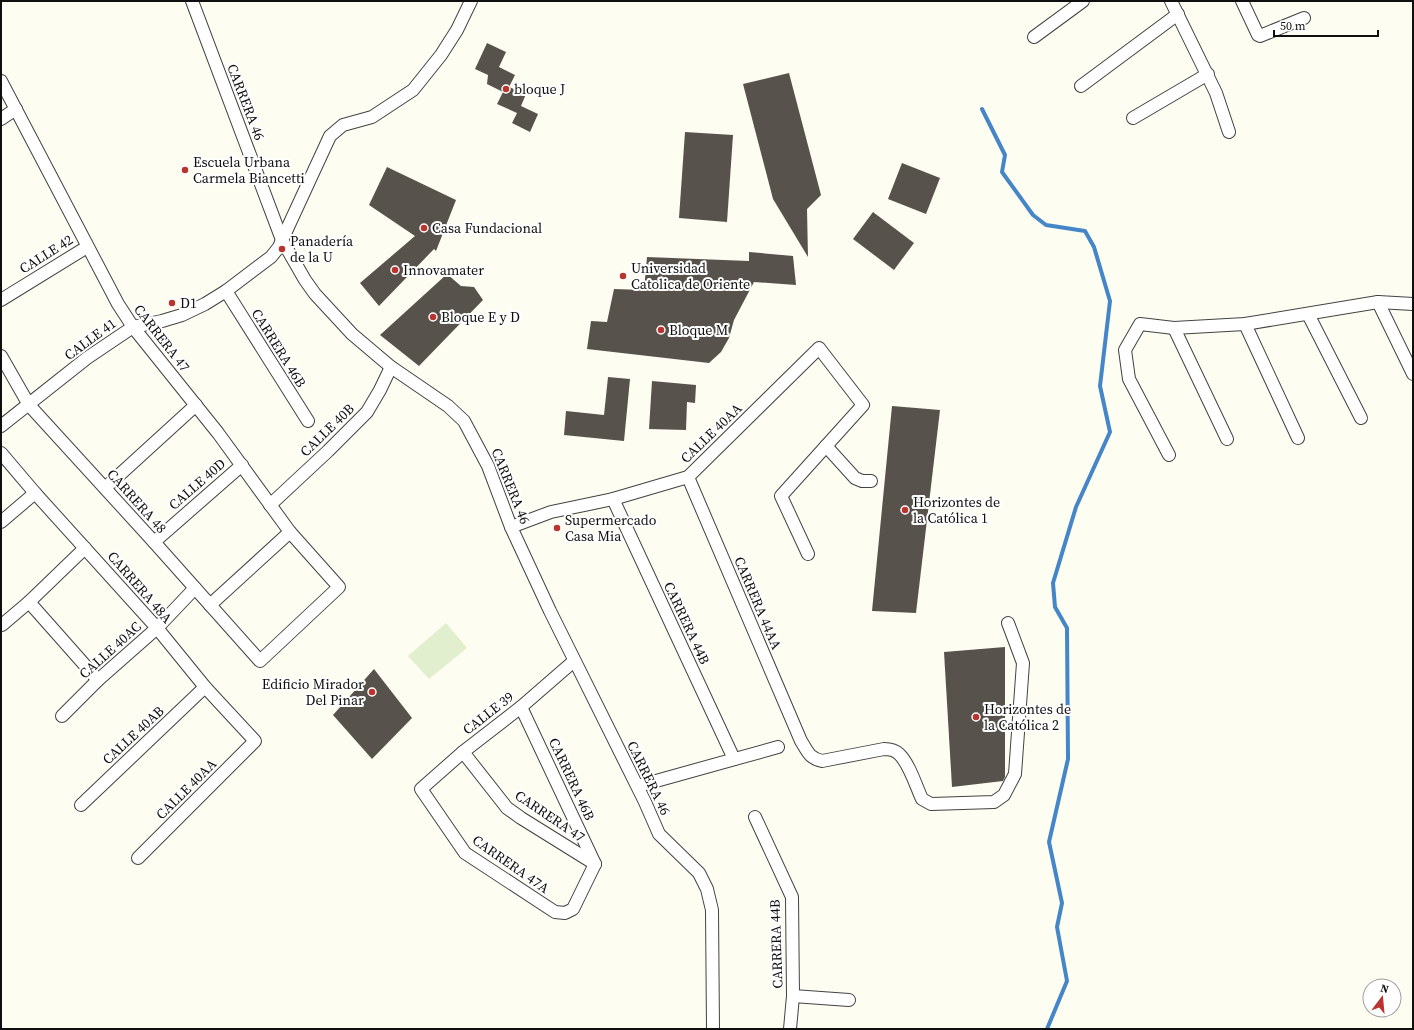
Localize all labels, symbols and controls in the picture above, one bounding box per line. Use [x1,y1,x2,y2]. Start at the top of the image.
scale bar [1274,12,1378,38]
text: 50 m [1280,18,1306,34]
street label: CARRERA 46 [222,61,270,143]
place label: bloque J [514,79,565,99]
marker: bloque J [501,84,511,94]
place label: Escuela Urbana Carmela Biancetti [193,152,305,188]
marker: Escuela Urbana Carmela Biancetti [180,165,190,175]
place label: Casa Fundacional [432,218,542,238]
marker: Casa Fundacional [419,223,429,233]
street label: CALLE 42 [15,230,77,278]
place label: Panadería de la U [290,231,354,267]
marker: Panadería de la U [277,244,287,254]
place label: Universidad Catolica de Oriente [631,258,750,294]
place label: Innovamater [403,260,484,280]
marker: Innovamater [390,265,400,275]
marker: Universidad Catolica de Oriente [618,271,628,281]
place label: D1 [180,293,197,313]
marker: D1 [167,298,177,308]
street label: CARRERA 47 [129,300,195,376]
street label: CARRERA 46B [247,305,311,391]
place label: Bloque E y D [441,307,520,327]
marker: Bloque E y D [428,312,438,322]
street label: CALLE 41 [60,313,120,365]
place label: Bloque M [669,320,728,340]
marker: Bloque M [656,325,666,335]
street label: CALLE 40AA [676,398,747,467]
street label: CALLE 40B [295,399,359,461]
street label: CARRERA 46 [487,445,535,527]
street label: CALLE 40D [164,454,230,514]
street label: CARRERA 48 [103,464,171,538]
place label: Horizontes de la Católica 1 [913,492,1000,528]
marker: Horizontes de la Católica 1 [900,505,910,515]
place label: Supermercado Casa Mia [565,510,657,546]
marker: Supermercado Casa Mia [552,523,562,533]
street label: CARRERA 48A [103,547,177,628]
street label: CARRERA 44AA [729,553,787,653]
street label: CARRERA 44B [659,578,715,668]
street label: CALLE 40AC [75,617,146,683]
place label: Edificio Mirador Del Pinar [262,674,364,710]
marker: Edificio Mirador Del Pinar [367,687,377,697]
street label: CALLE 39 [458,687,518,739]
place label: Horizontes de la Católica 2 [984,699,1071,735]
street label: CALLE 40AB [98,701,168,769]
marker: Horizontes de la Católica 2 [971,712,981,722]
street label: CARRERA 46B [544,734,600,824]
street label: CARRERA 46 [622,737,676,819]
street label: CALLE 40AA [151,754,221,824]
street label: CARRERA 47 [511,785,589,847]
street label: CARRERA 47A [468,830,554,898]
street label: CARRERA 44B [764,899,788,989]
north arrow [1362,978,1402,1018]
text: N [1379,981,1391,997]

